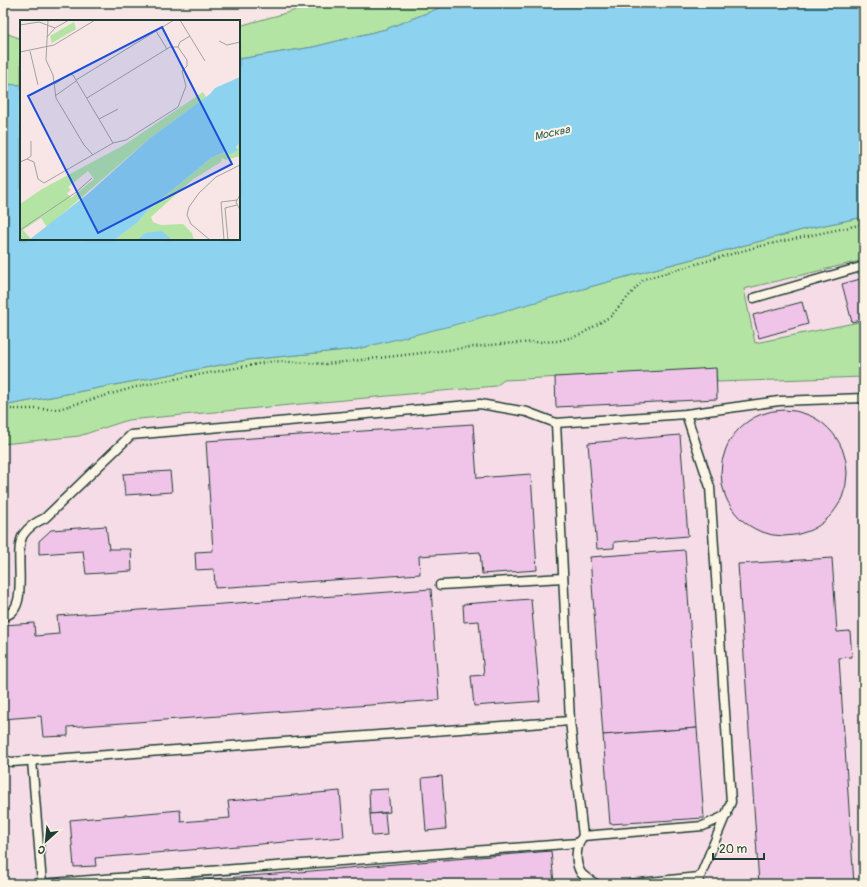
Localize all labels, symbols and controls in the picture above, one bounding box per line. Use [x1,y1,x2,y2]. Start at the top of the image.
inset map [20,20,240,240]
water label: Москва [533,123,572,143]
north arrow [26,821,66,861]
scale bar [713,835,764,861]
text: С [36,842,48,857]
text: 20 m [719,842,748,857]

